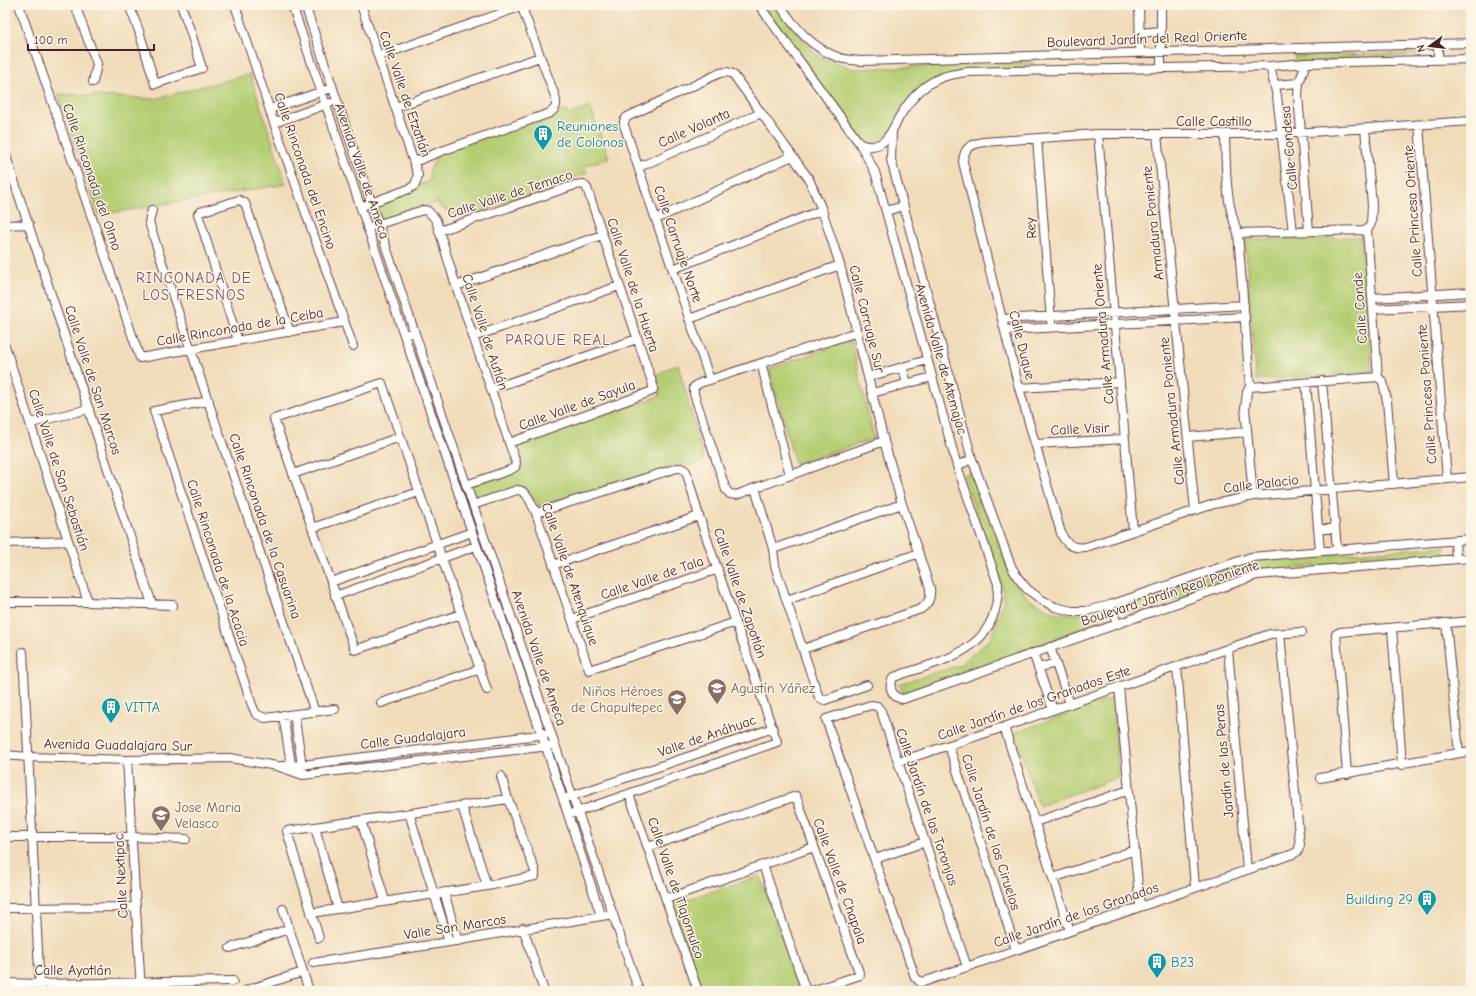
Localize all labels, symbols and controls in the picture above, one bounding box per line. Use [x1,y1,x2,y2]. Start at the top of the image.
scale bar [28,26,154,52]
north arrow [1410,26,1450,66]
street label: Boulevard Jardín del Real Oriente [1046,27,1248,51]
street label: Calle Valle de Etzatlán [375,29,435,159]
text: 100 m [34,33,67,47]
text: N [1414,43,1428,54]
street label: Calle Rinconada del Encino [270,90,340,252]
street label: Calle Rinconada del Olmo [59,101,125,253]
street label: Avenida Valle de Ameca [331,101,393,241]
street label: Calle Volanta [656,105,732,151]
street label: Calle Condesa [1277,105,1301,191]
street label: Calle Castillo [1176,113,1252,130]
place label: Reuniones de Colonos [557,118,624,151]
building icon: Reuniones de Colonos [532,123,554,151]
street label: Calle Princesa Oriente [1400,144,1426,278]
street label: Armadura Poniente [1139,165,1167,281]
street label: Calle Valle de Temaco [445,166,575,222]
street label: Calle Carruaje Norte [650,183,706,305]
street label: Calle Valle de la Huerta [603,216,663,354]
street label: Rey [1022,216,1040,239]
street label: Calle Carruaje Sur [845,263,889,375]
street label: Calle Armadura Oriente [1088,263,1118,405]
district label: RINCONADA DE LOS FRESNOS [136,269,252,304]
street label: Calle Valle de Autlán [458,271,512,393]
street label: Calle Conde [1349,272,1371,344]
street label: Avenida Valle de Atemajac [911,281,971,437]
street label: Calle Valle de San Marcos [61,303,125,457]
street label: Calle Rinconada de la Ceiba [155,304,325,350]
street label: Calle Duque [1005,308,1039,382]
street label: Calle Princesa Poniente [1414,323,1440,465]
district label: PARQUE REAL [505,331,611,349]
street label: Calle Armadura Poniente [1156,336,1188,486]
street label: Calle Valle de Sayula [516,376,638,434]
street label: Calle Valle de San Sebastián [25,387,93,553]
street label: Calle Visir [1050,419,1110,439]
street label: Calle Rinconada de la Casuarina [225,431,305,621]
street label: Calle Palacio [1222,471,1300,497]
street label: Calle Rinconada de la Acacia [183,477,253,649]
street label: Calle Valle de Atenquique [538,500,602,648]
street label: Calle Valle de Zapotlán [710,526,770,660]
street label: Calle Valle de Tala [598,552,706,604]
street label: Boulevard Jardín Real Poniente [1079,556,1261,630]
street label: Avenida Valle de Ameca [508,588,570,728]
street label: Calle Jardín de los Granados Este [935,662,1133,744]
school or university icon: Agustín Yáñez [706,677,728,705]
place label: Agustín Yáñez [731,680,815,697]
place label: Niños Héroes de Chapultepec [571,683,663,716]
school or university icon: Niños Héroes de Chapultepec [666,688,688,716]
building icon: VITTA [100,696,122,724]
place label: VITTA [125,699,160,716]
street label: Jardín de las Peras [1211,703,1237,819]
street label: Valle de Anáhuac [656,711,759,761]
street label: Calle Guadalajara [359,723,467,753]
street label: Calle Jardín de las Toronjas [892,726,962,888]
street label: Avenida Guadalajara Sur [44,735,193,755]
street label: Calle Jardín de los Ciruelos [958,752,1024,912]
place label: Jose Maria Velasco [175,799,241,832]
school or university icon: Jose Maria Velasco [150,804,172,832]
street label: Calle Valle de Tlajomulco [644,815,708,961]
street label: Calle Valle de Chapala [809,816,871,946]
street label: Calle Nextipac [110,833,132,919]
street label: Calle Jardín de los Granados [991,879,1161,951]
building icon: Building 29 [1416,888,1438,916]
place label: Building 29 [1346,891,1413,908]
street label: Valle San Marcos [403,911,507,943]
building icon: B23 [1146,951,1168,979]
place label: B23 [1171,954,1194,971]
street label: Calle Ayotlán [34,962,112,979]

